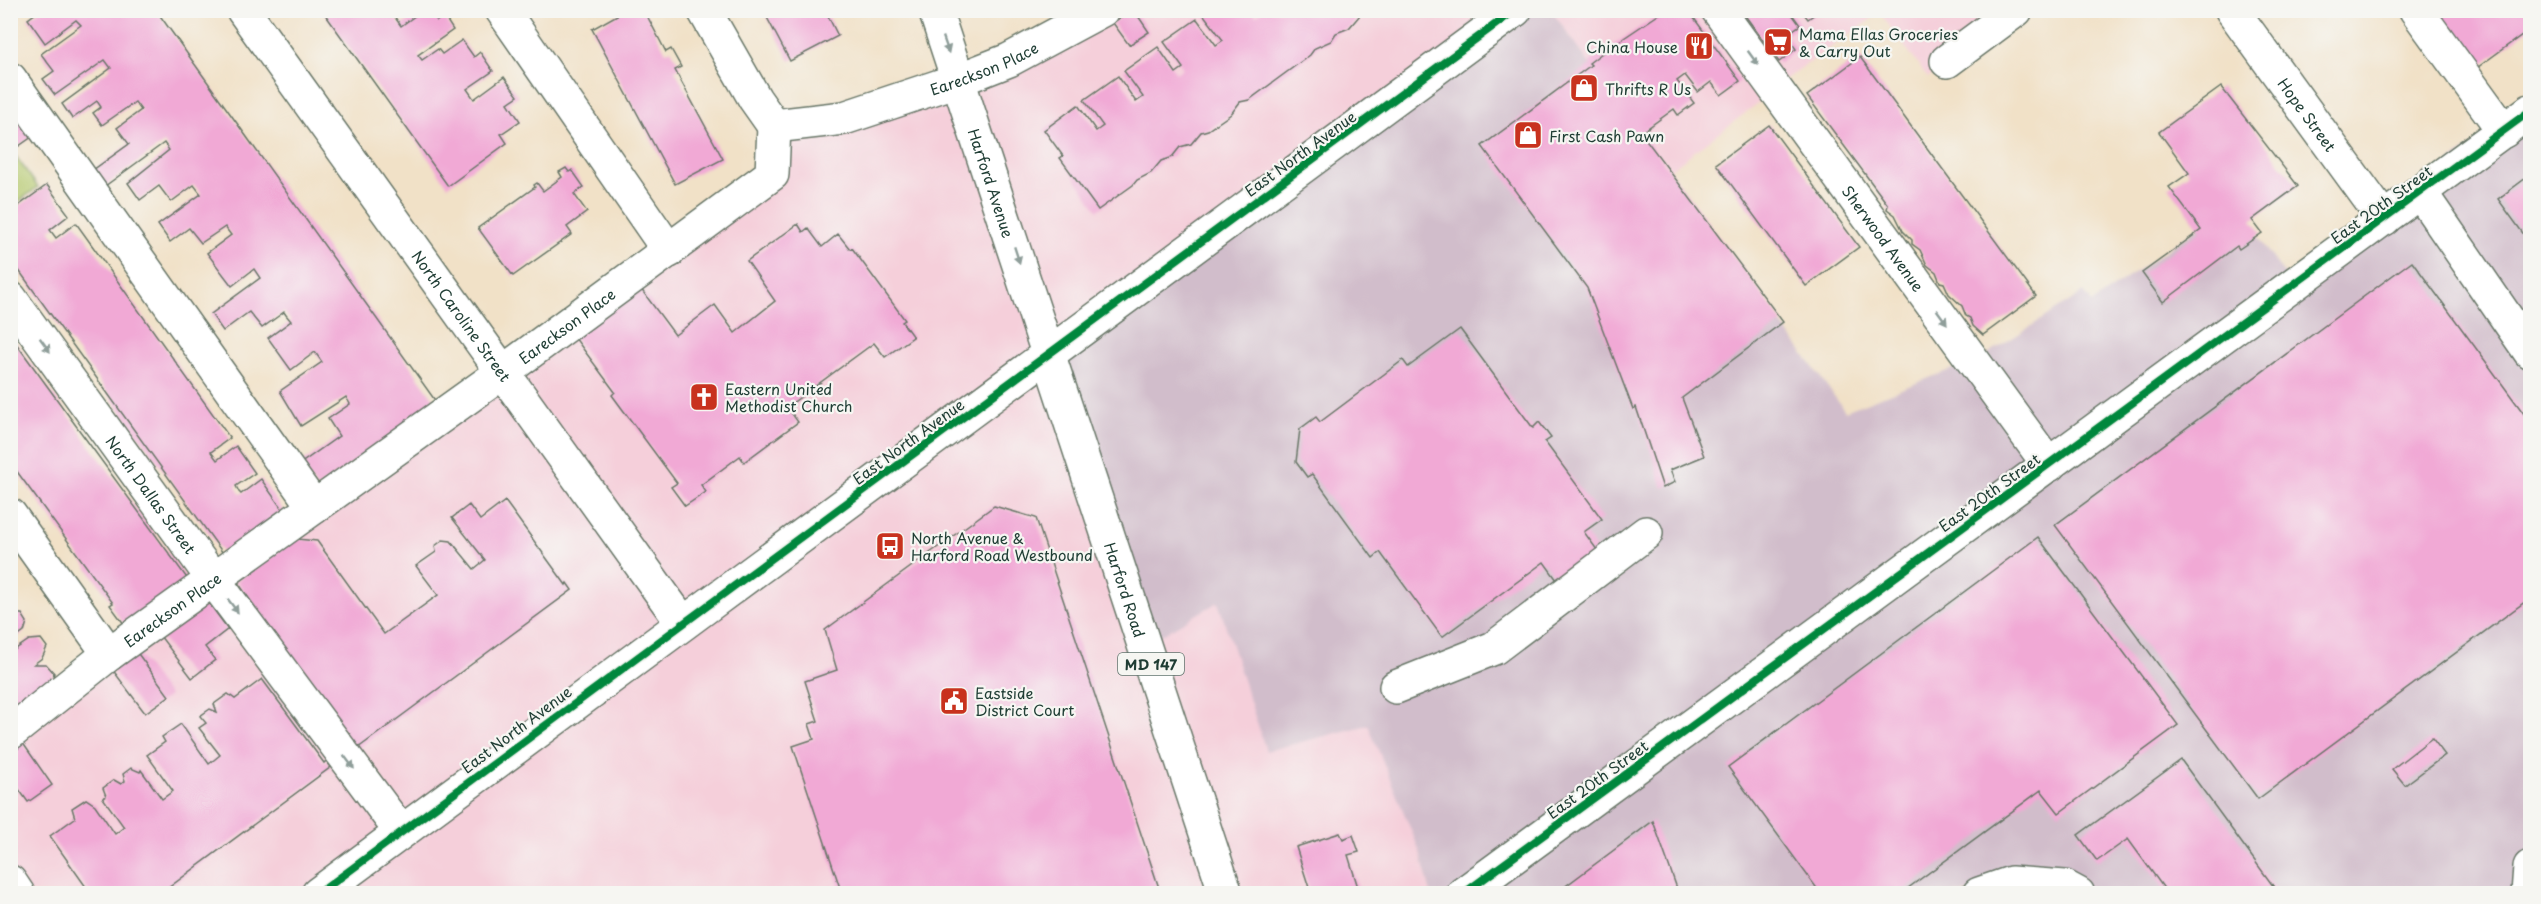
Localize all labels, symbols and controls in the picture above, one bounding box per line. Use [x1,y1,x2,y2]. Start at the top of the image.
place label: Mama Ellas Groceries & Carry Out [1799,22,1958,62]
supermarket icon: Mama Ellas Groceries & Carry Out [1762,26,1794,58]
restaurant icon: China House [1683,30,1715,62]
street label: Eareckson Place [927,35,1042,100]
place label: China House [1586,35,1678,58]
one-way arrow [942,36,952,54]
one-way arrow [1747,49,1759,65]
shop icon: Thrifts R Us [1568,72,1600,104]
street label: Hope Street [2273,73,2343,156]
place label: Thrifts R Us [1605,77,1691,100]
street label: East North Avenue [1239,105,1361,201]
shop icon: First Cash Pawn [1512,119,1544,151]
place label: First Cash Pawn [1549,124,1664,147]
street label: Harford Avenue [963,125,1021,240]
street label: East 20th Street [2325,159,2437,249]
street label: Sherwood Avenue [1837,180,1930,296]
street label: North Caroline Street [407,245,517,386]
one-way arrow [1012,246,1022,264]
street label: Eareckson Place [513,282,620,369]
one-way arrow [1936,309,1948,325]
one-way arrow [39,337,51,353]
place label: Eastern United Methodist Church [725,377,853,417]
church icon: Eastern United Methodist Church [688,381,720,413]
street label: East North Avenue [847,393,969,489]
street label: North Dallas Street [101,430,202,558]
street label: East 20th Street [1933,447,2045,537]
place label: North Avenue & Harford Road Westbound [911,526,1093,566]
bus stop icon: North Avenue & Harford Road Westbound [874,530,906,562]
street label: Harford Road [1099,539,1152,640]
street label: Eareckson Place [118,566,225,652]
one-way arrow [226,598,238,613]
road number: MD 147 [1118,653,1184,675]
street label: East North Avenue [456,680,576,778]
place label: Eastside District Court [975,681,1074,721]
public building icon: Eastside District Court [938,685,970,717]
street label: East 20th Street [1541,734,1653,824]
one-way arrow [343,754,355,770]

